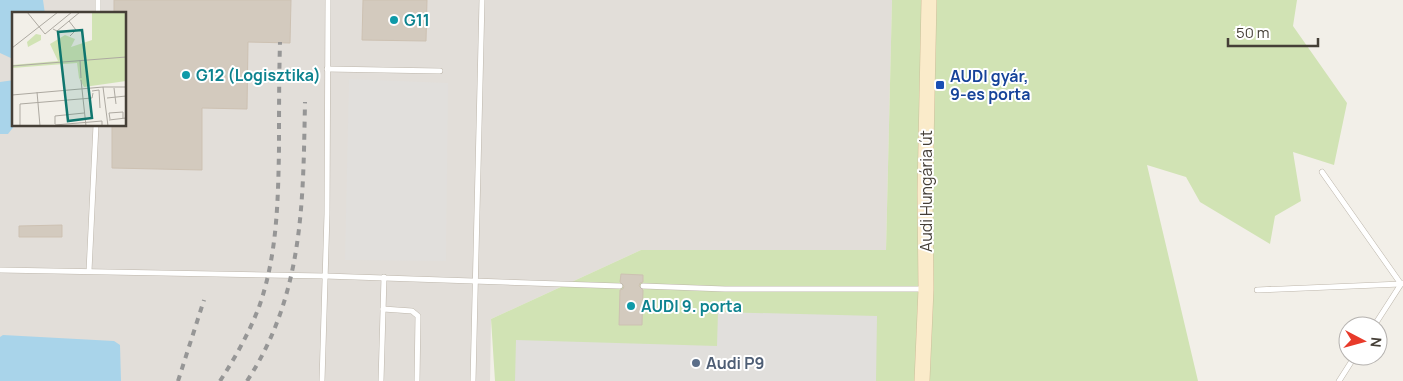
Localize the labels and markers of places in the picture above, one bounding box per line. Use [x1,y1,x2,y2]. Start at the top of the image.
place label: G11 [404,9,430,31]
marker: G11 [388,14,400,26]
place label: G12 (Logisztika) [196,64,321,86]
place label: AUDI gyár, 9-es porta [950,65,1030,105]
marker: G12 (Logisztika) [180,69,192,81]
marker: AUDI gyár, 9-es porta [934,79,946,91]
place label: AUDI 9. porta [641,295,742,317]
marker: AUDI 9. porta [625,300,637,312]
place label: Audi P9 [706,352,764,374]
marker: Audi P9 [690,357,702,369]

